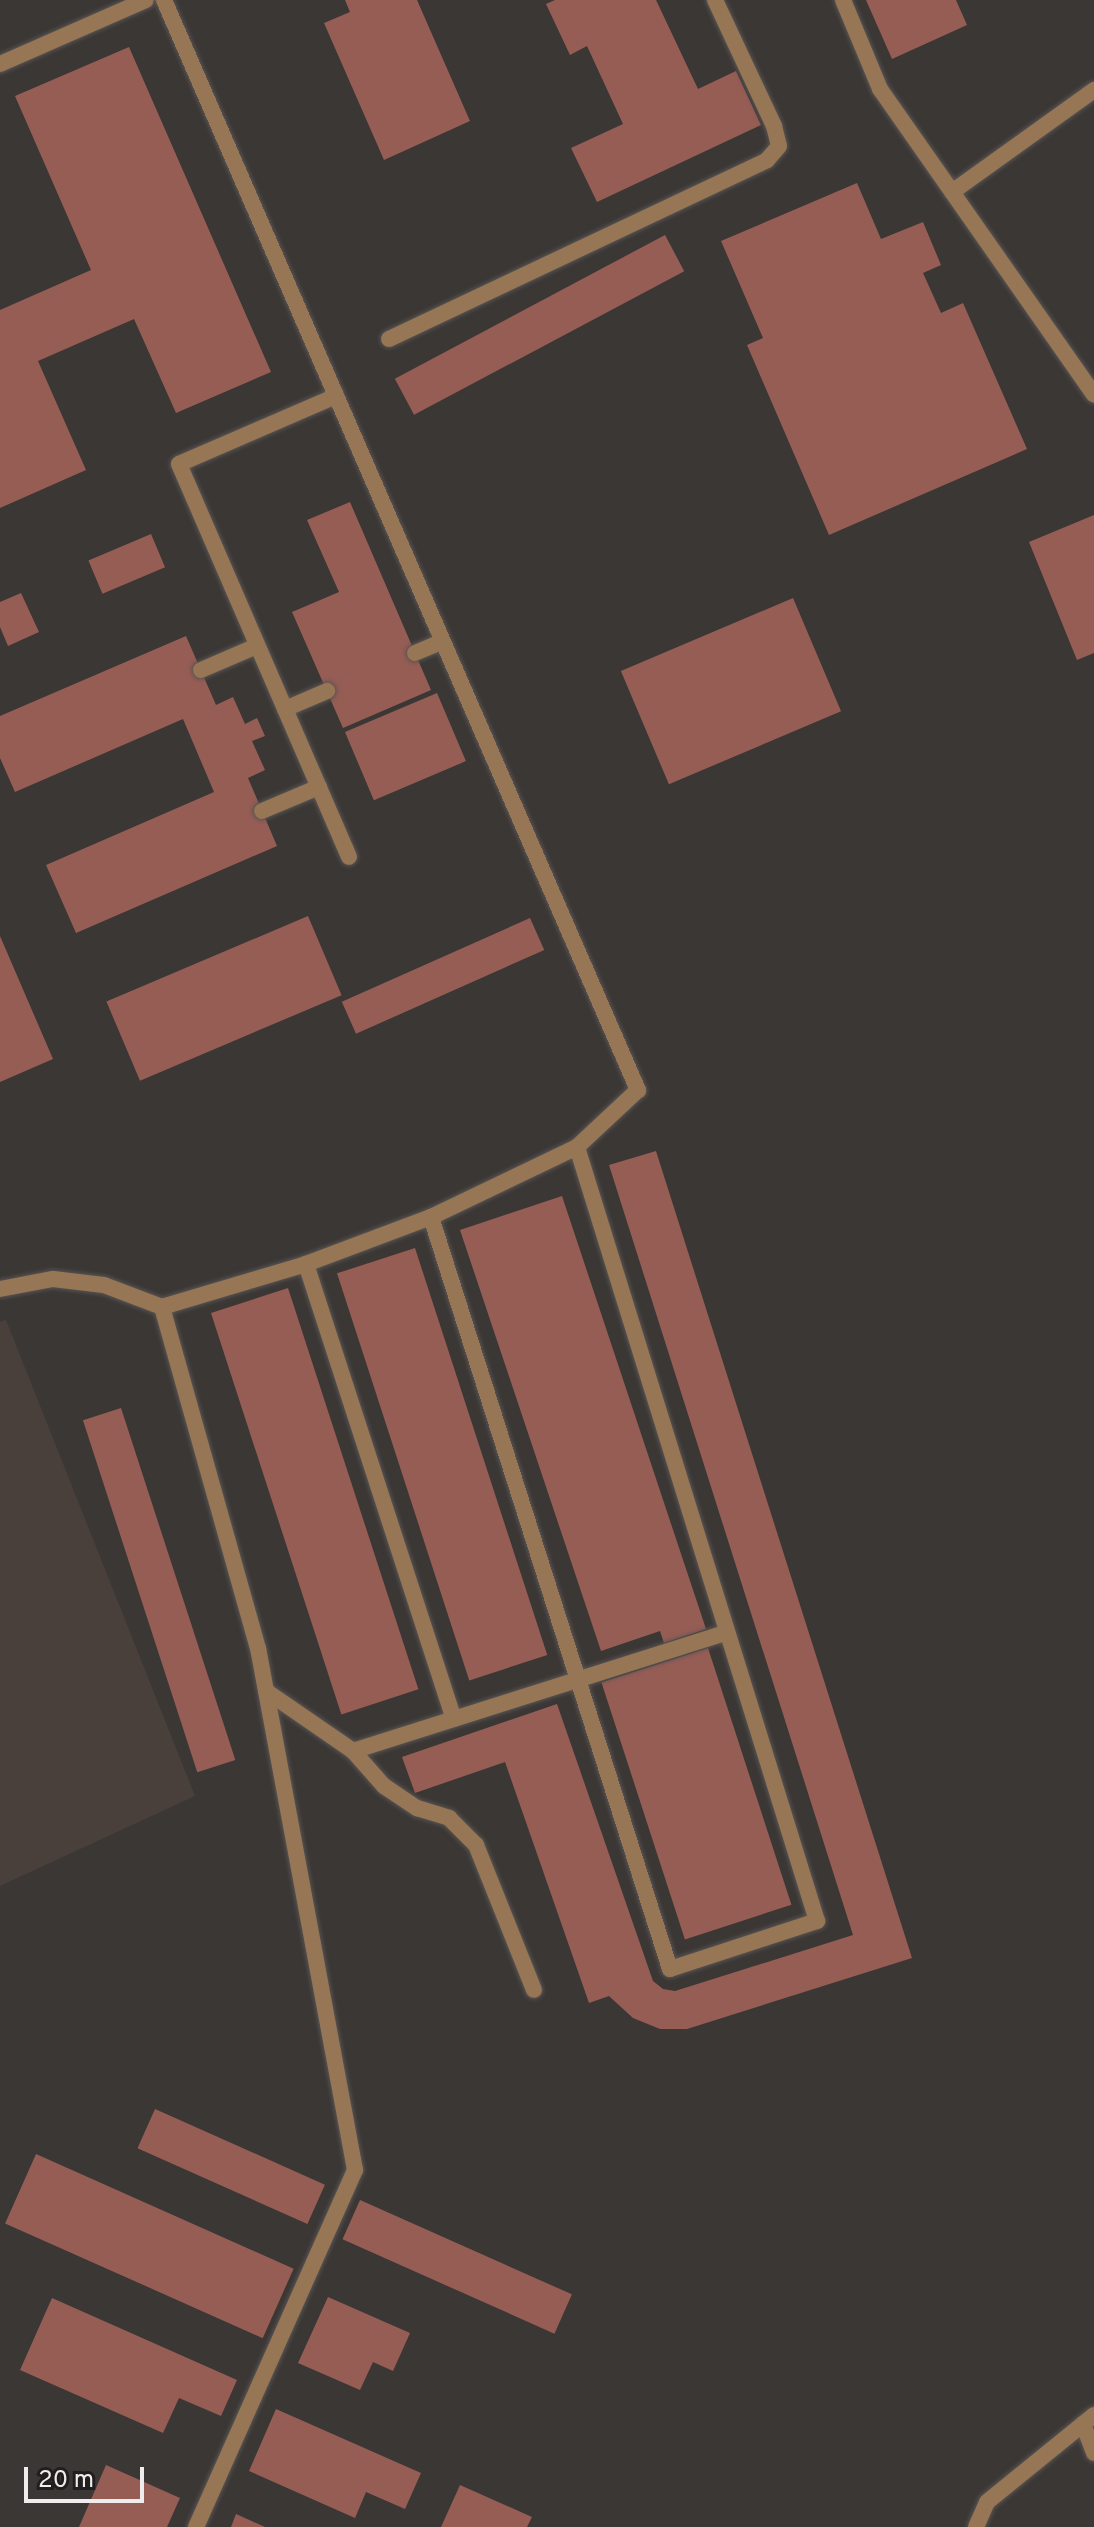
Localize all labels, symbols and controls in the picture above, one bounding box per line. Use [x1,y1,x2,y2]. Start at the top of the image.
scale bar [28,2451,148,2501]
text: 20 m [38,2466,94,2496]

